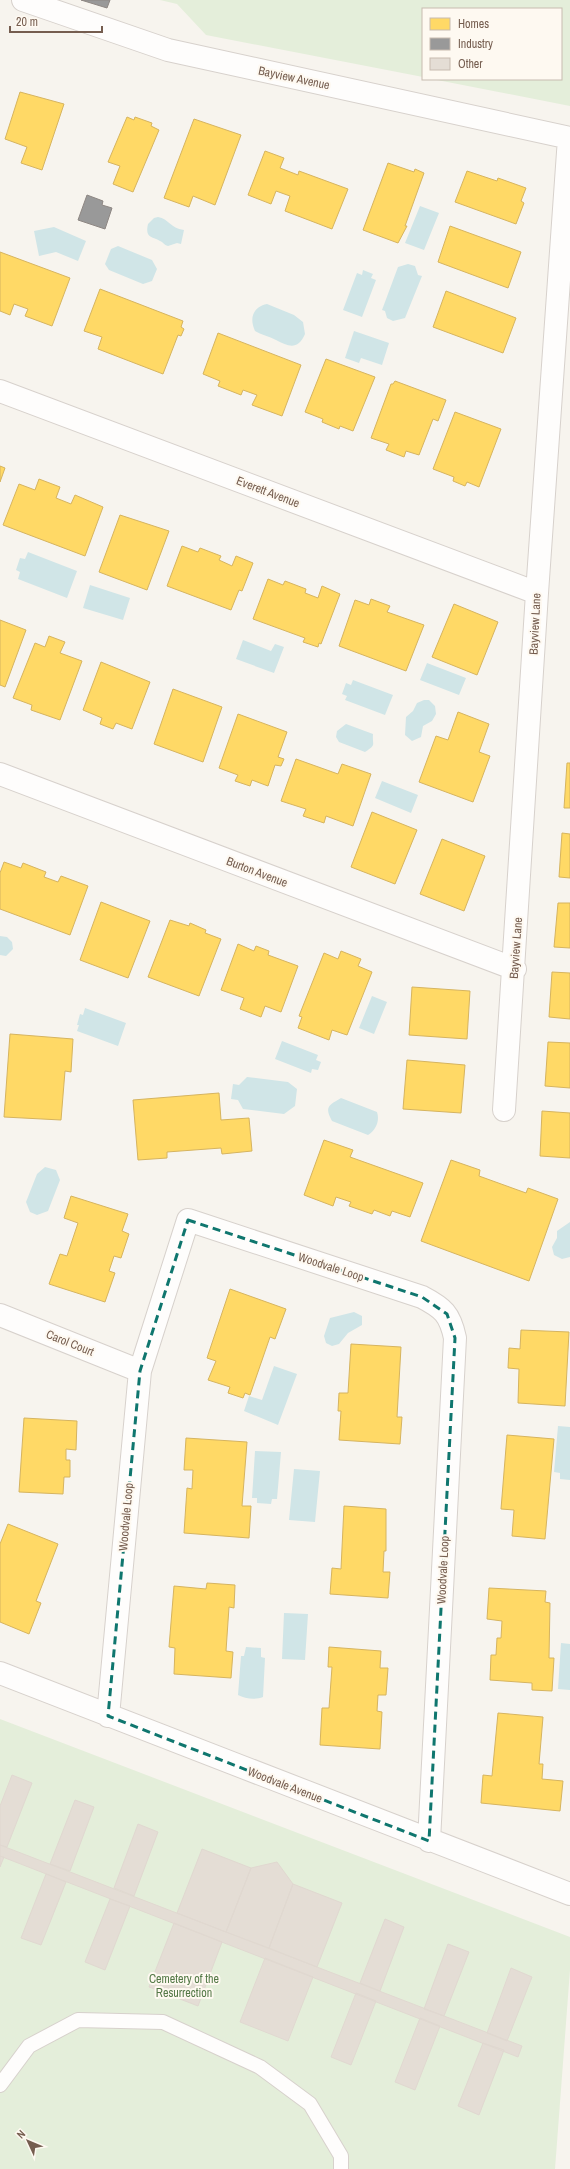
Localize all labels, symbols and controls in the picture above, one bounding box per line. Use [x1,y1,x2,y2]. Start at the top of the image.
scale bar [10,8,102,34]
legend [422,8,562,80]
text: 20 m [16,14,38,30]
text: Homes [458,16,489,32]
text: Industry [458,36,493,52]
text: Other [458,56,483,72]
street label: Bayview Avenue [257,63,331,93]
street label: Everett Avenue [234,473,302,511]
street label: Bayview Lane [525,593,545,655]
street label: Burton Avenue [224,853,290,891]
street label: Bayview Lane [506,917,526,979]
street label: Woodvale Loop [296,1249,366,1285]
street label: Carol Court [44,1326,97,1360]
street label: Woodvale Loop [115,1482,137,1552]
street label: Woodvale Loop [433,1536,453,1604]
street label: Woodvale Avenue [245,1763,325,1807]
park label: Cemetery of the Resurrection [149,1971,219,2001]
north arrow [8,2121,48,2161]
text: N [14,2127,28,2141]

